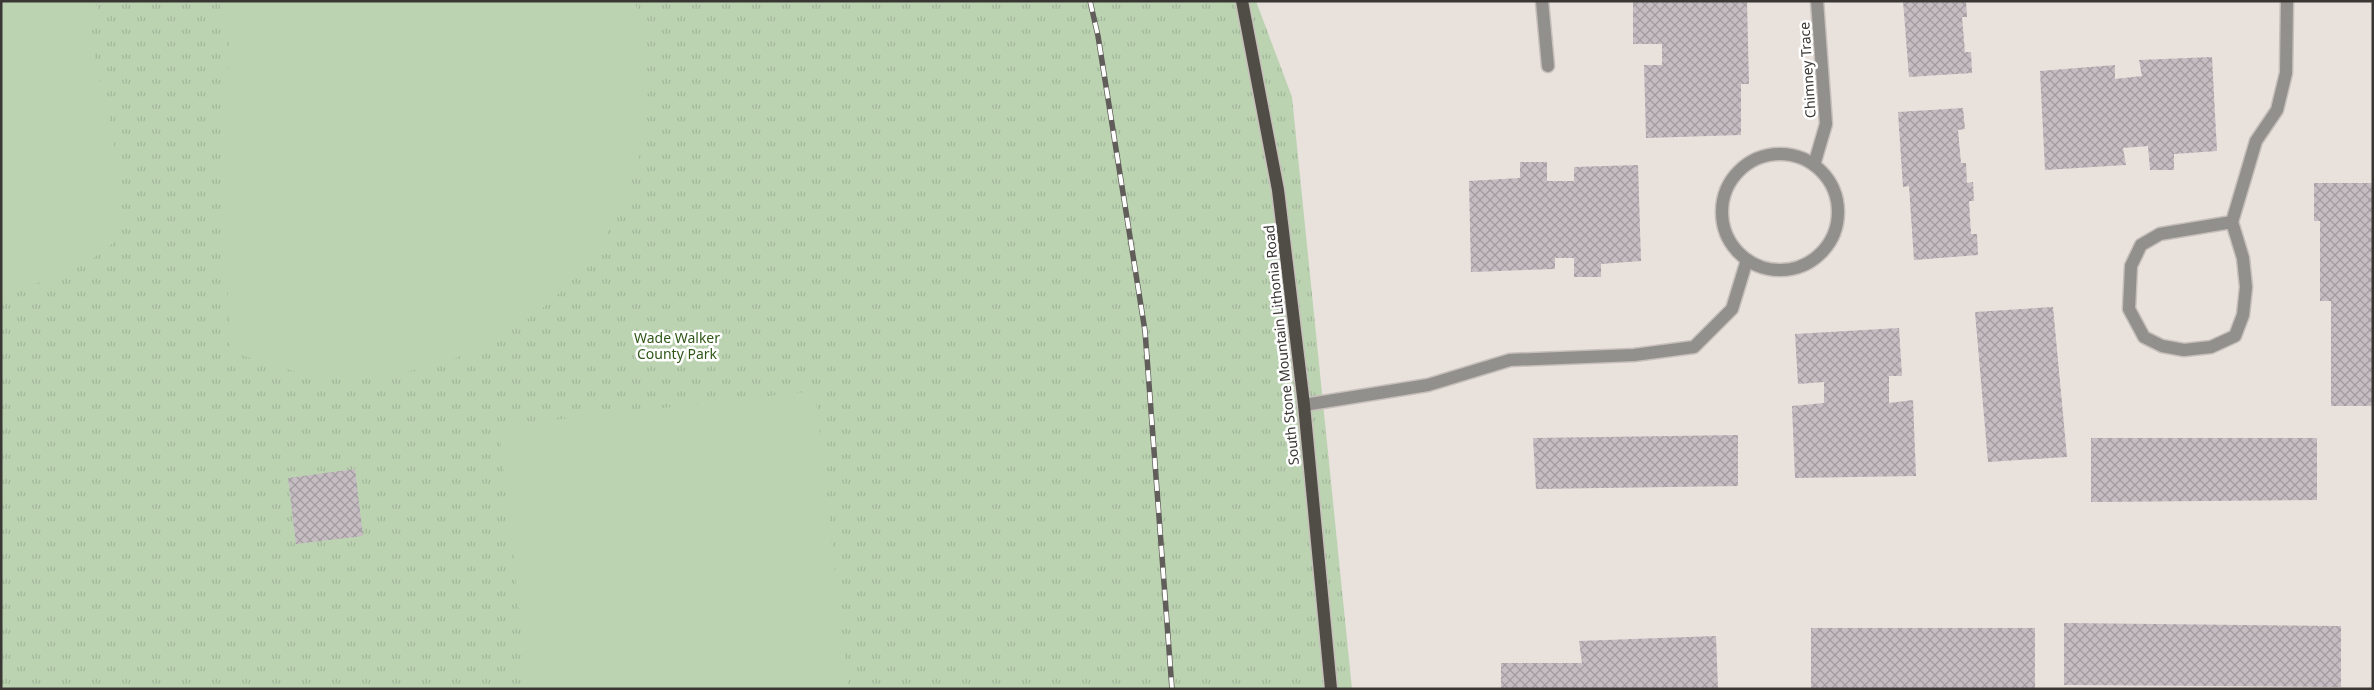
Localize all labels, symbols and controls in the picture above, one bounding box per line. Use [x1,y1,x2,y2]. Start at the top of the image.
street label: Chimney Trace [1794,21,1820,119]
street label: South Stone Mountain Lithonia Road [1259,224,1303,466]
park label: Wade Walker County Park [634,328,720,363]

